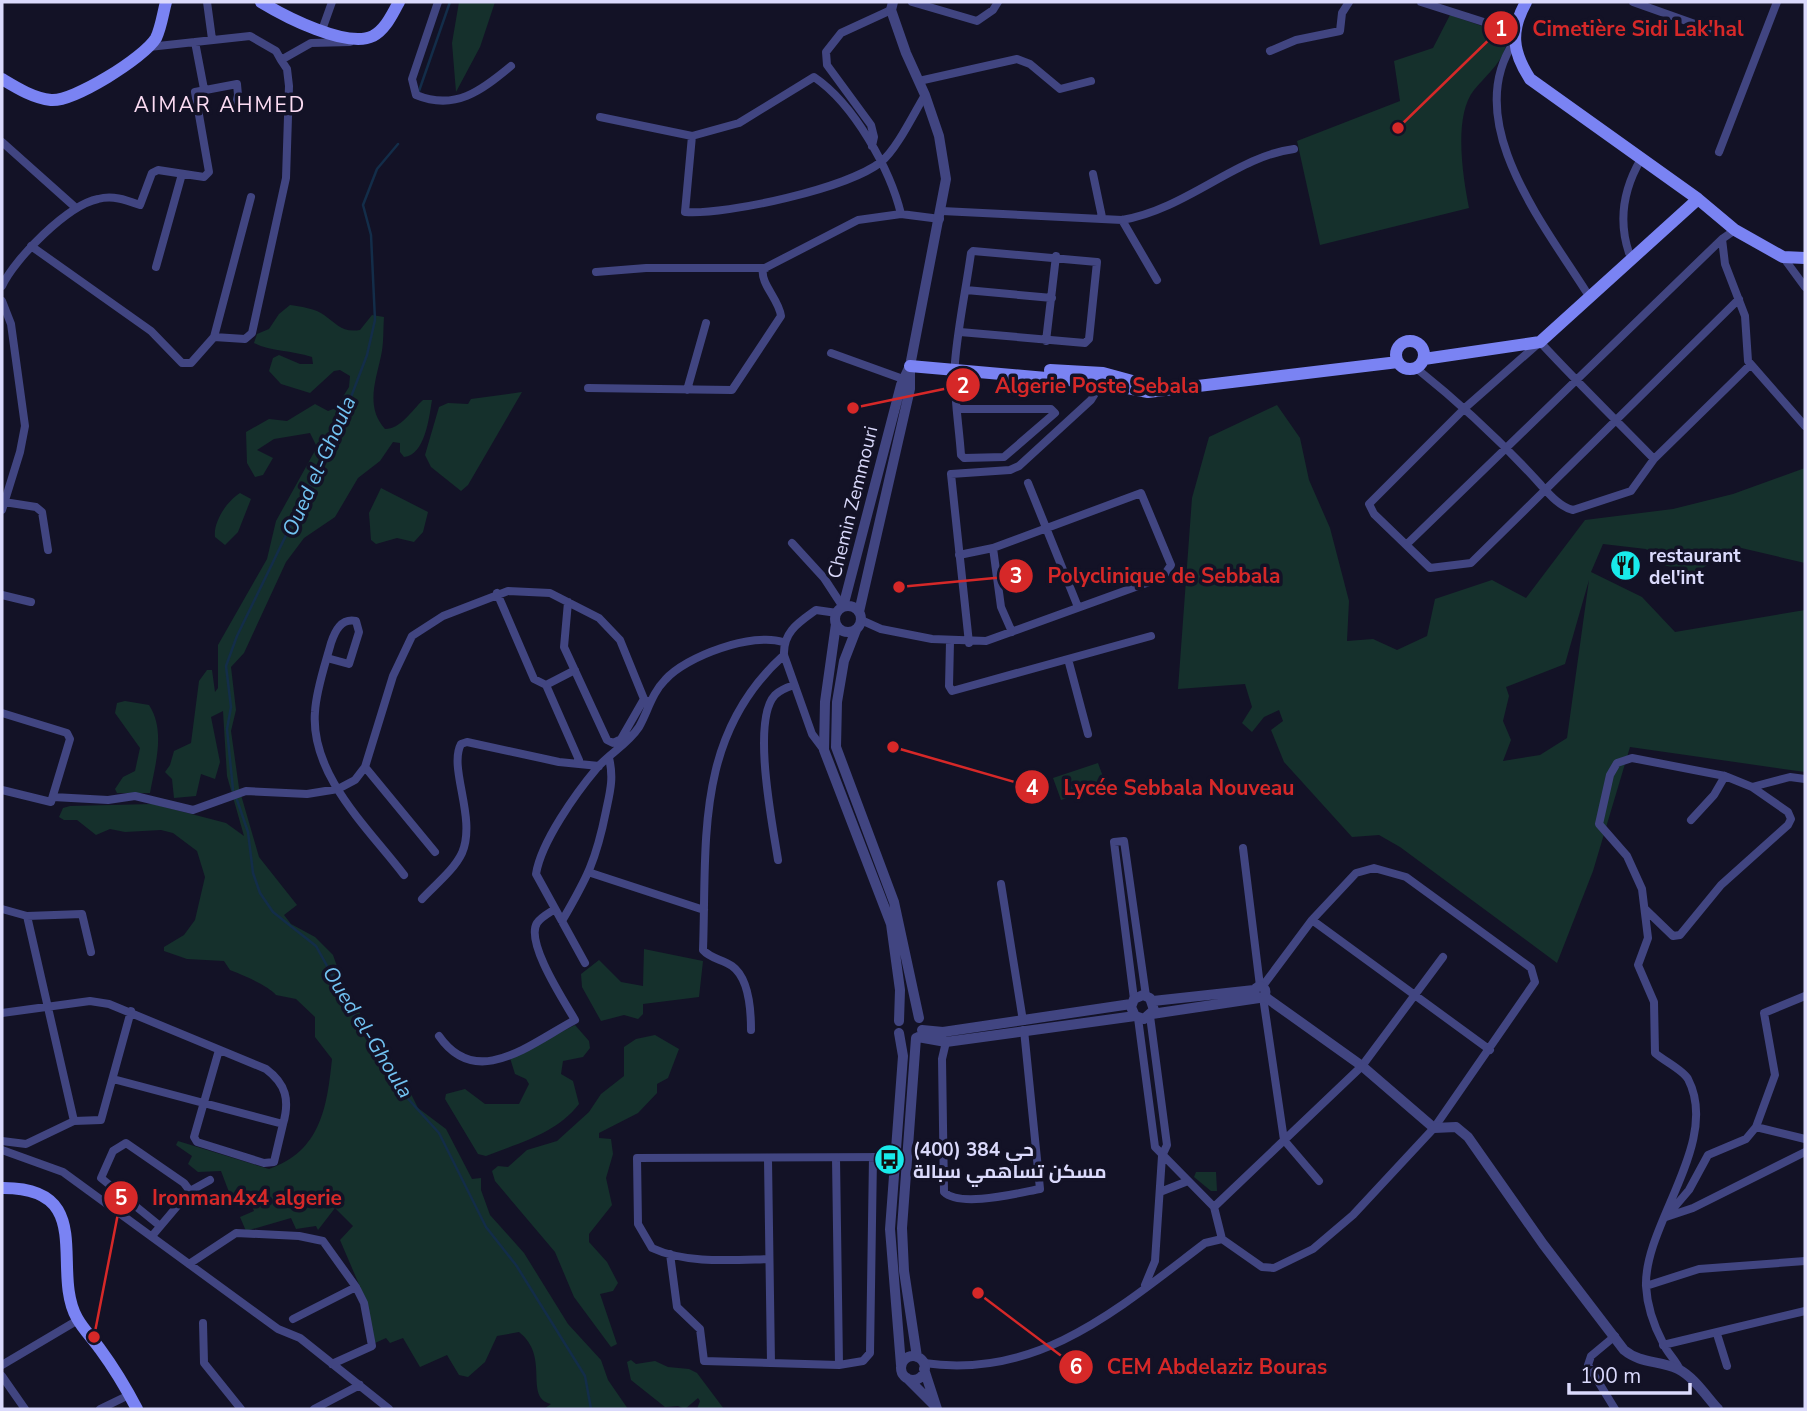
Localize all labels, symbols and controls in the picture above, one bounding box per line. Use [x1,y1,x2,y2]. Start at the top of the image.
callout: Cimetière Sidi Lak'hal [1483,7,1758,49]
text: 1 [1495,15,1507,43]
text: Cimetière Sidi Lak'hal [1532,15,1744,43]
district label: AIMAR AHMED [134,91,306,119]
callout: Algerie Poste Sebala [945,364,1213,406]
text: 2 [957,372,969,400]
text: Algerie Poste Sebala [995,372,1199,400]
water label: Oued el-Ghoula [276,391,362,541]
street label: Chemin Zemmouri [821,423,884,581]
place label: restaurant del'int [1649,543,1741,591]
restaurant icon: restaurant del'int [1609,549,1643,583]
callout: Polyclinique de Sebbala [999,555,1295,597]
text: 3 [1010,562,1022,590]
text: Polyclinique de Sebbala [1047,562,1281,590]
callout: Lycée Sebbala Nouveau [1015,766,1309,808]
text: 4 [1026,774,1039,802]
text: Lycée Sebbala Nouveau [1064,774,1294,802]
water label: Oued el-Ghoula [316,961,420,1103]
place label: حي 384 (400) مسكن تساهمي سبالة [913,1137,1107,1187]
bus stop icon: حي 384 (400) مسكن تساهمي سبالة [873,1143,907,1177]
callout: Ironman4x4 algerie [103,1177,356,1219]
text: 5 [115,1184,127,1212]
text: Ironman4x4 algerie [152,1184,342,1212]
callout: CEM Abdelaziz Bouras [1058,1346,1342,1388]
scale bar [1569,1352,1690,1396]
text: 6 [1070,1353,1082,1381]
text: CEM Abdelaziz Bouras [1107,1353,1327,1381]
text: 100 m [1580,1362,1641,1390]

